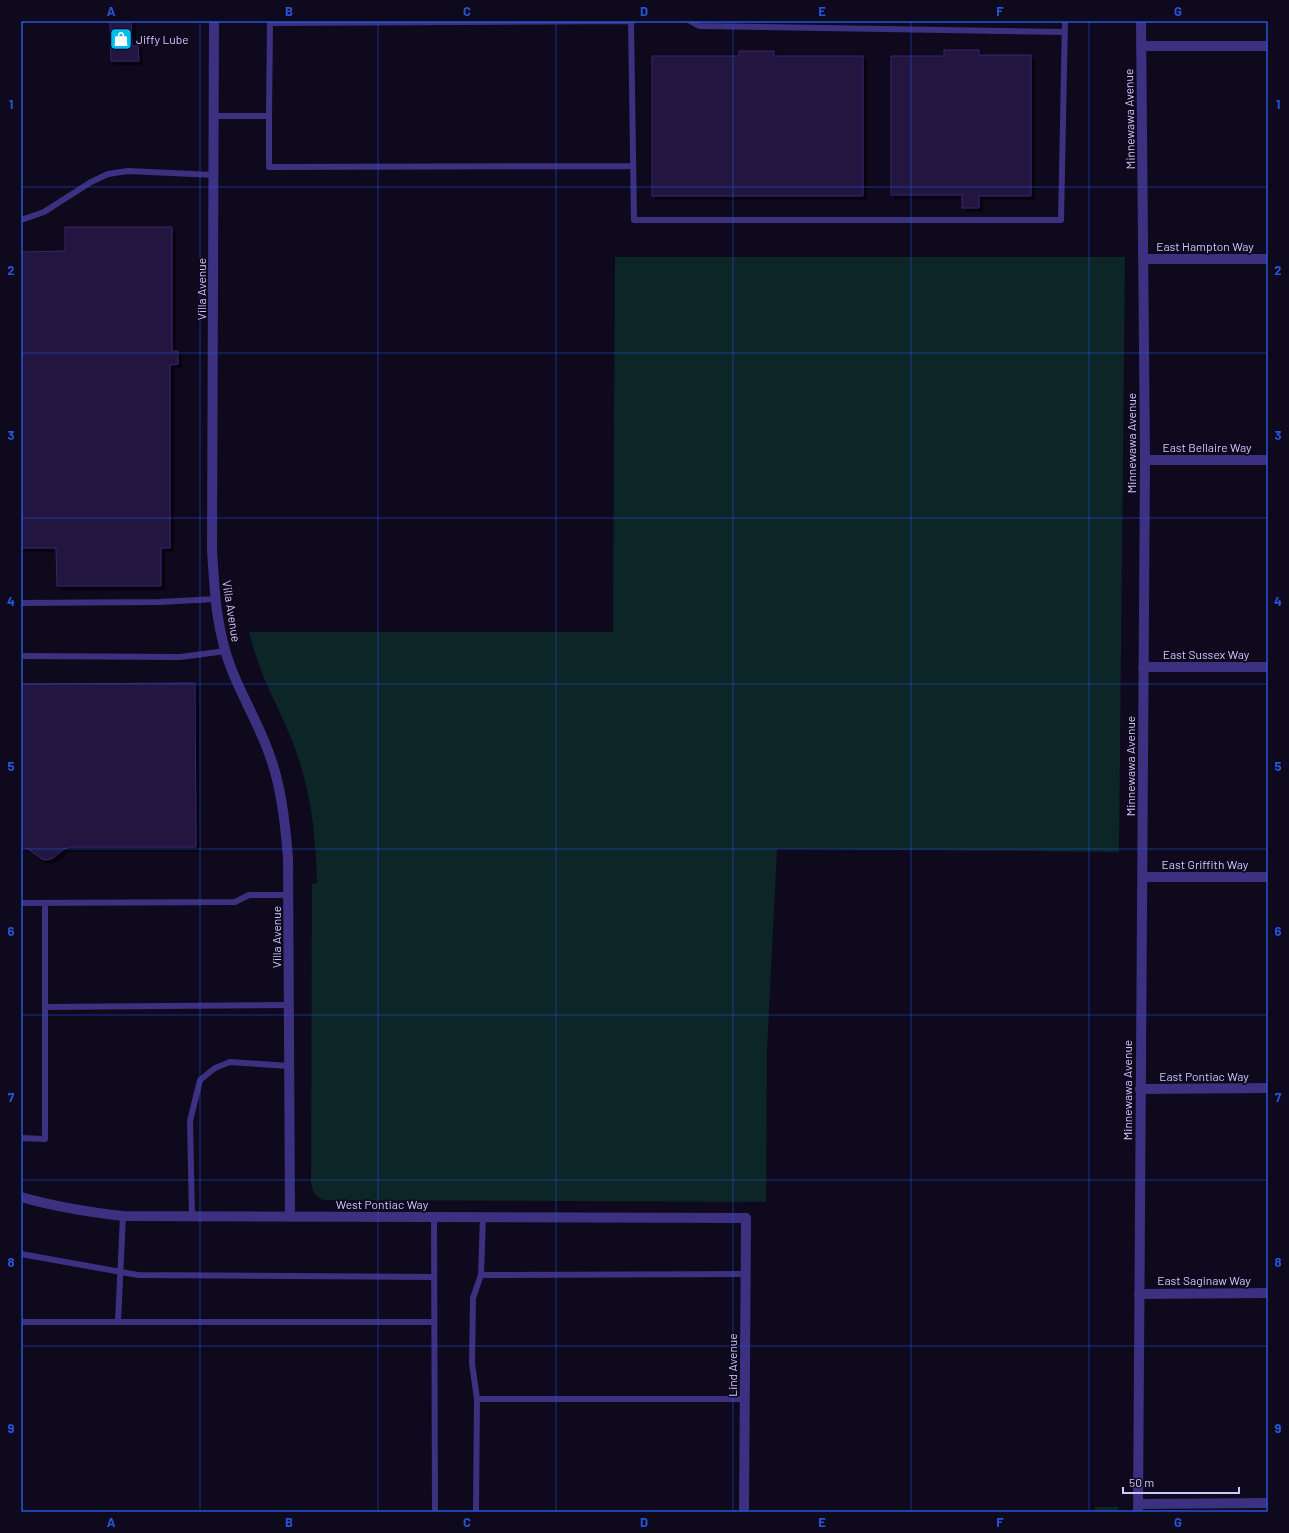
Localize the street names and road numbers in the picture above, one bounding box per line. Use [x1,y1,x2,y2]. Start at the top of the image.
street label: Minnewawa Avenue [1121,69,1137,169]
street label: East Hampton Way [1156,239,1254,253]
street label: Villa Avenue [194,258,208,320]
street label: Minnewawa Avenue [1124,393,1138,493]
street label: East Bellaire Way [1162,440,1252,454]
street label: Villa Avenue [220,579,244,643]
street label: East Sussex Way [1163,647,1250,661]
street label: Minnewawa Avenue [1123,716,1137,816]
street label: East Griffith Way [1162,857,1249,871]
street label: Villa Avenue [269,906,283,968]
street label: Minnewawa Avenue [1120,1040,1134,1140]
street label: East Pontiac Way [1159,1069,1249,1083]
street label: West Pontiac Way [336,1197,429,1211]
street label: East Saginaw Way [1157,1273,1251,1287]
street label: Lind Avenue [725,1333,739,1397]

